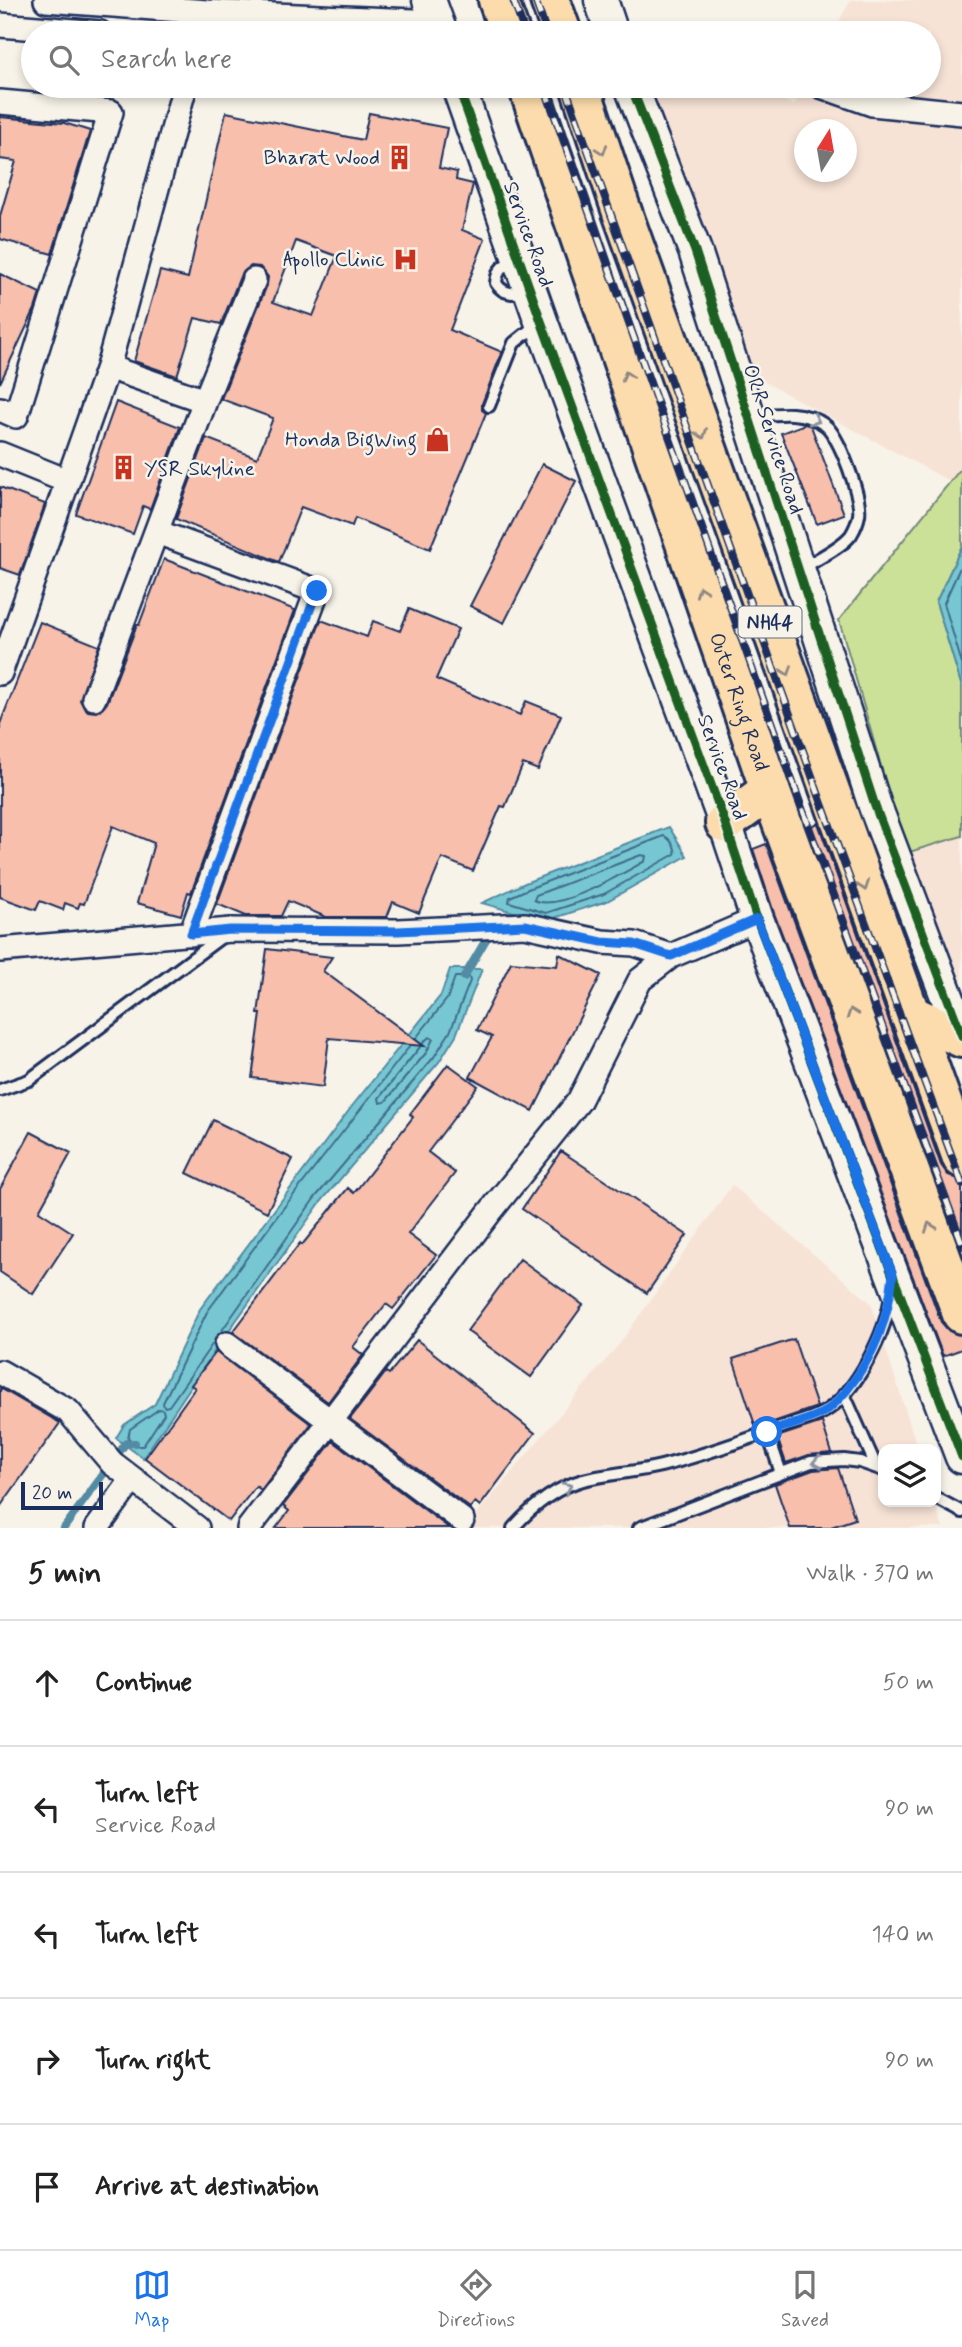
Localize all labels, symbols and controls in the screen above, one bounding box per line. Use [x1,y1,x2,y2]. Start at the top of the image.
search box [21,21,941,98]
icon: search [45,41,83,79]
text: Search here [101,43,232,77]
north arrow [794,119,857,182]
building icon: Bharat Wood [386,143,414,171]
place label: Bharat Wood [263,144,380,172]
one-way arrow [594,144,608,156]
street label: Service Road [496,178,560,291]
hospital icon: Apollo Clinic [391,245,419,273]
place label: Apollo Clinic [283,246,385,275]
street label: ORR Service Road [736,361,810,518]
one-way arrow [621,371,635,383]
one-way arrow [808,412,820,426]
shop icon: Honda BigWing [423,425,451,453]
place label: Honda BigWing [285,426,417,456]
one-way arrow [694,427,708,439]
building icon: YSR Skyline [110,454,138,482]
place label: YSR Skyline [144,455,255,483]
route end [301,575,332,606]
one-way arrow [695,586,709,598]
road number: NH44 [738,607,802,638]
street label: Outer Ring Road [702,629,775,775]
one-way arrow [779,665,793,677]
street label: Service Road [690,711,754,824]
one-way arrow [856,879,870,891]
one-way arrow [846,1008,860,1020]
one-way arrow [924,1221,938,1233]
route start [751,1416,782,1447]
map controls [878,1444,941,1507]
button: layers [878,1444,941,1507]
one-way arrow [811,1454,823,1469]
scale bar [21,1479,103,1511]
text: 20 m [32,1481,72,1506]
one-way arrow [559,1481,572,1495]
text: 5 min [28,1554,102,1593]
text: Walk · 370 m [806,1559,934,1589]
icon: ahead [28,1664,66,1702]
text: Continue [95,1666,192,1700]
text: 50 m [883,1668,934,1698]
text: Turn left [95,1777,199,1811]
icon: left [28,1790,66,1828]
text: 90 m [885,1794,934,1824]
text: Service Road [95,1811,216,1841]
icon: left [28,1916,66,1954]
text: Turn left [95,1918,199,1952]
text: 140 m [871,1920,934,1950]
icon: right [28,2042,66,2080]
text: Turn right [95,2044,211,2078]
text: 90 m [885,2046,934,2076]
icon: arrive [28,2168,66,2206]
text: Arrive at destination [95,2170,319,2204]
tab: Map [133,2266,171,2333]
tab: Directions [437,2266,515,2333]
tab: Saved [781,2266,829,2333]

